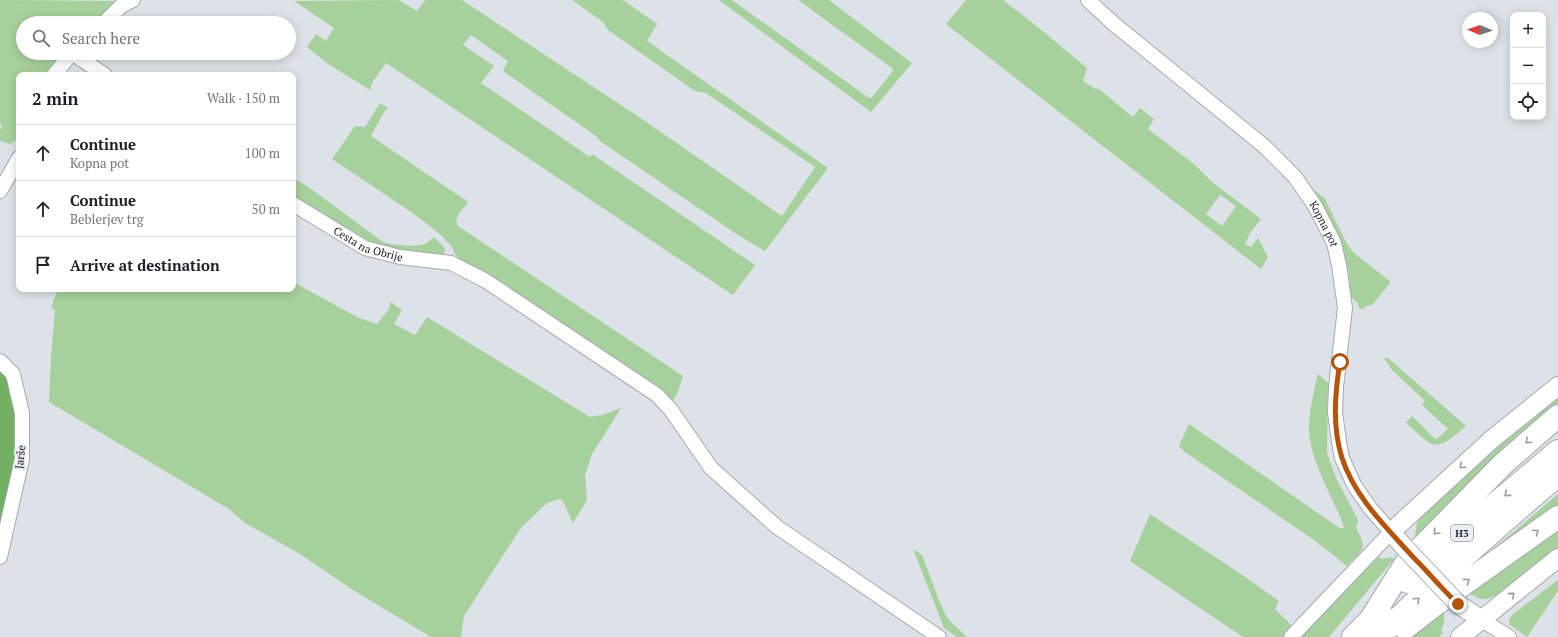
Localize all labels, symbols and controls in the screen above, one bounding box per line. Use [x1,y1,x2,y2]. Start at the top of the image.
north arrow [1462,12,1498,48]
map controls [1510,12,1546,120]
button: + [1510,12,1546,48]
search box [16,16,296,60]
icon: search [30,27,52,49]
text: Search here [62,28,140,48]
button: − [1510,48,1546,84]
button: locate [1510,84,1546,120]
text: 2 min [32,87,79,110]
text: Walk · 150 m [207,89,280,107]
text: Continue [70,134,136,154]
icon: ahead [32,142,54,164]
text: 100 m [245,144,280,162]
text: Kopna pot [70,154,129,172]
text: Continue [70,190,136,210]
icon: ahead [32,198,54,220]
street label: Kopna pot [1307,198,1342,248]
text: 50 m [252,200,280,218]
text: Beblerjev trg [70,210,144,228]
street label: Cesta na Obrije [331,223,404,264]
icon: arrive [32,254,54,276]
text: Arrive at destination [70,255,220,275]
route start [1331,353,1349,371]
one-way arrow [1526,436,1533,443]
street label: Jarše [12,444,28,470]
one-way arrow [1459,462,1467,469]
one-way arrow [1504,489,1511,496]
road number: H3 [1451,525,1473,541]
one-way arrow [1433,527,1440,535]
one-way arrow [1531,530,1538,537]
one-way arrow [1463,579,1470,586]
one-way arrow [1508,593,1515,600]
route end [1449,595,1467,613]
one-way arrow [1412,597,1420,604]

